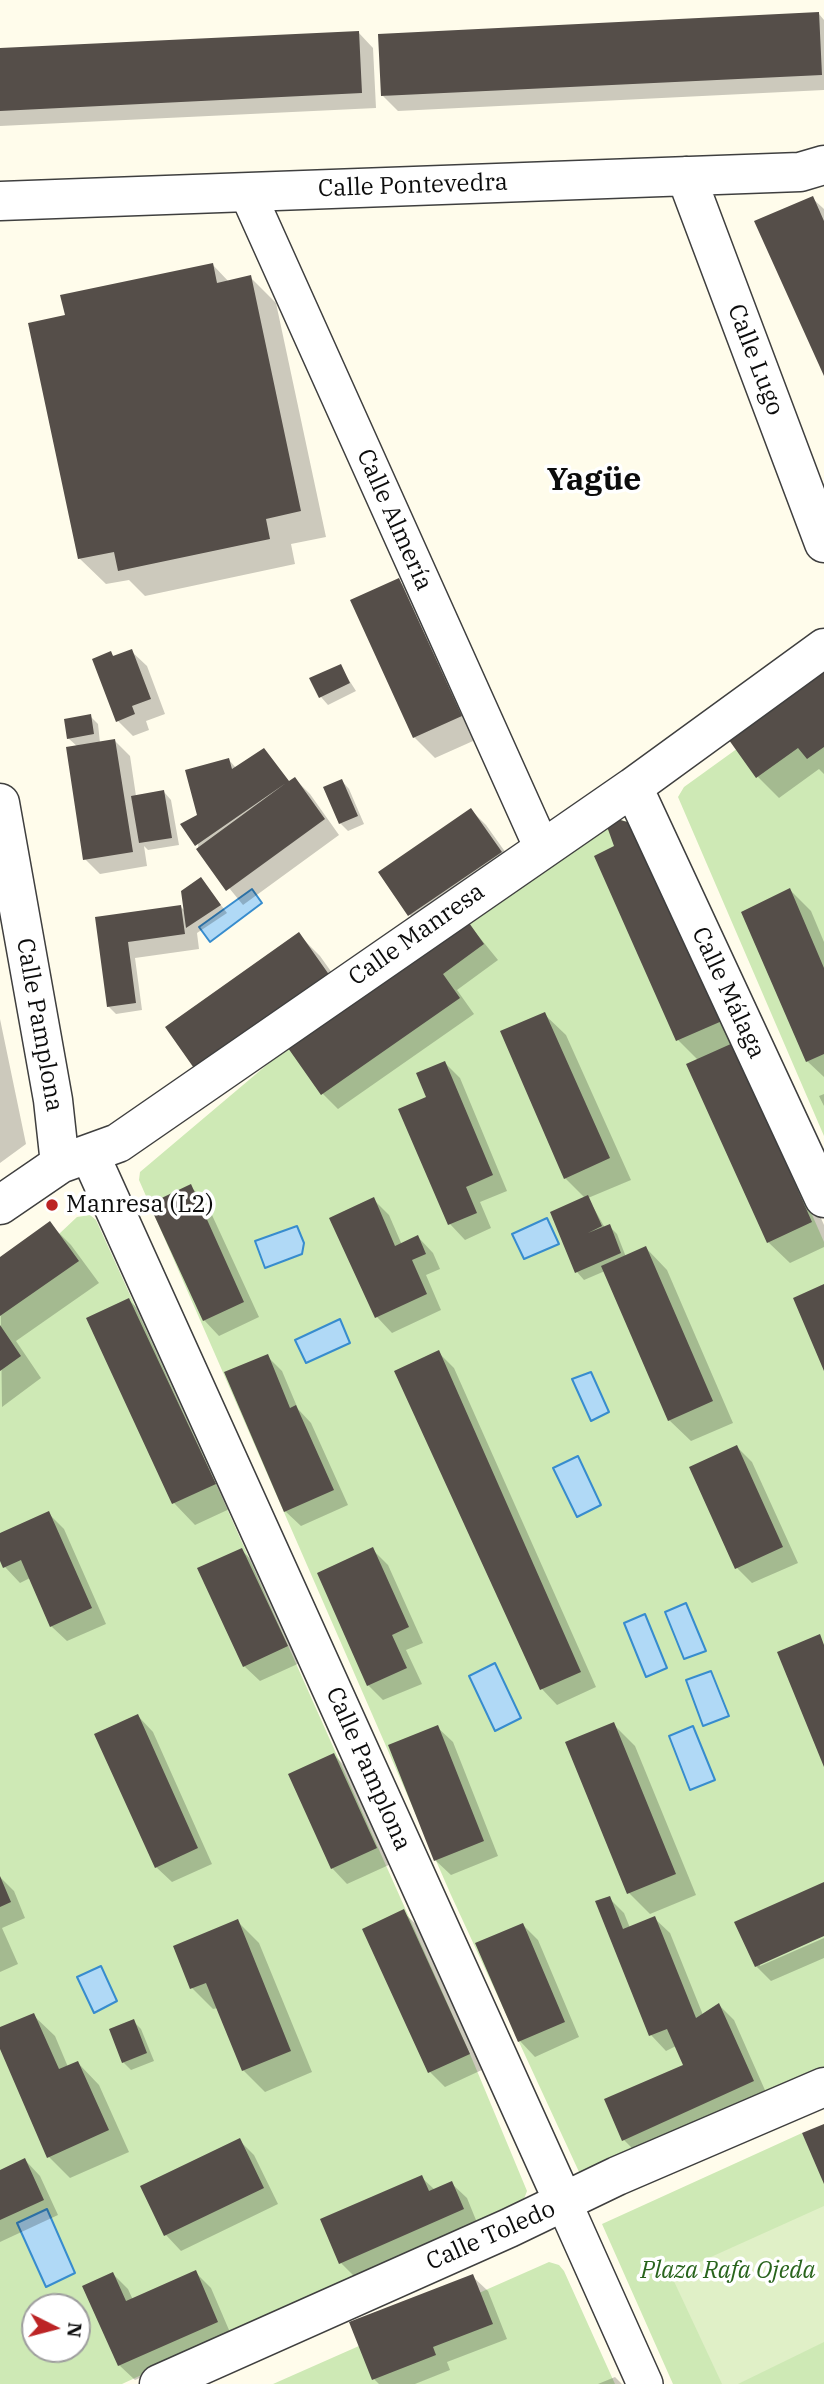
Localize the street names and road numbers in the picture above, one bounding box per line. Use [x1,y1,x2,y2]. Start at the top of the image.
street label: Calle Pontevedra [318,168,508,204]
street label: Calle Lugo [721,300,789,420]
street label: Calle Almería [350,445,438,595]
street label: Calle Manresa [344,878,490,992]
street label: Calle Málaga [685,923,771,1063]
street label: Calle Pamplona [10,936,68,1114]
street label: Calle Pamplona [319,1683,417,1855]
street label: Calle Toledo [422,2195,560,2277]

